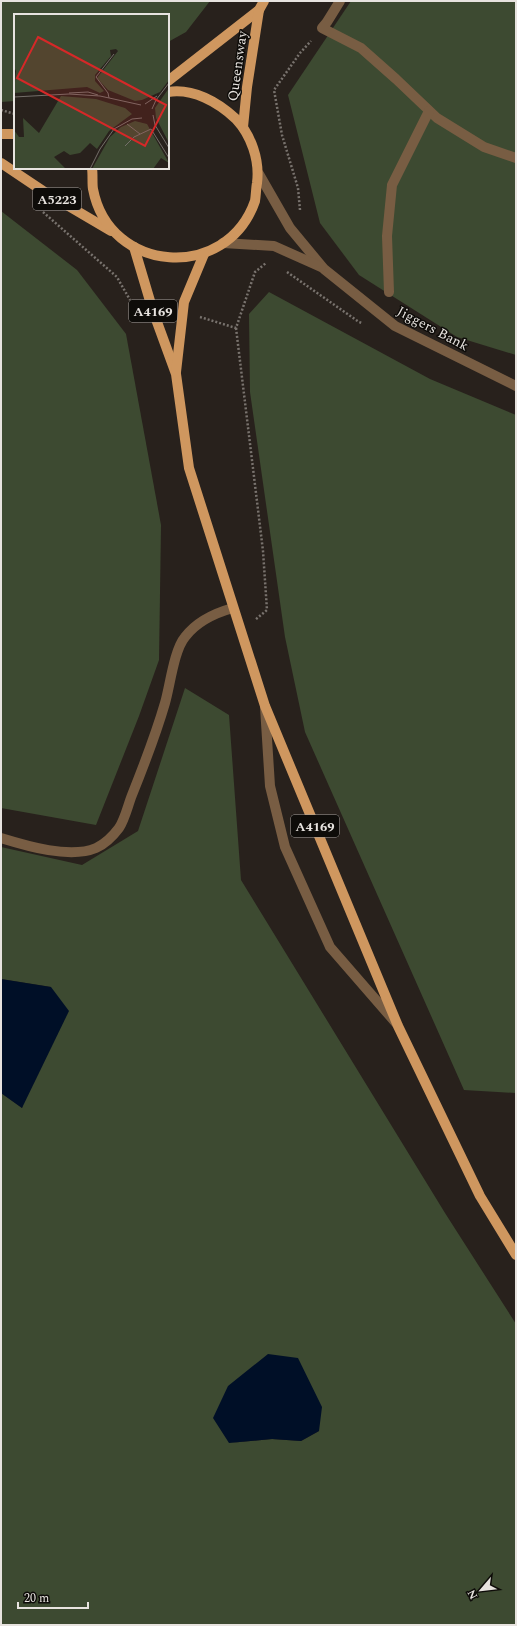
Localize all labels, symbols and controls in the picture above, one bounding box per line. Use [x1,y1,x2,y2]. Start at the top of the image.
inset map [14,14,169,169]
street label: Queensway [222,28,253,103]
road number: A5223 [33,188,81,210]
road number: A4169 [129,300,177,322]
street label: Jiggers Bank [393,301,472,356]
road number: A4169 [291,815,339,837]
north arrow [461,1570,501,1610]
scale bar [18,1584,88,1610]
text: N [463,1586,482,1602]
text: 20 m [24,1589,49,1608]

